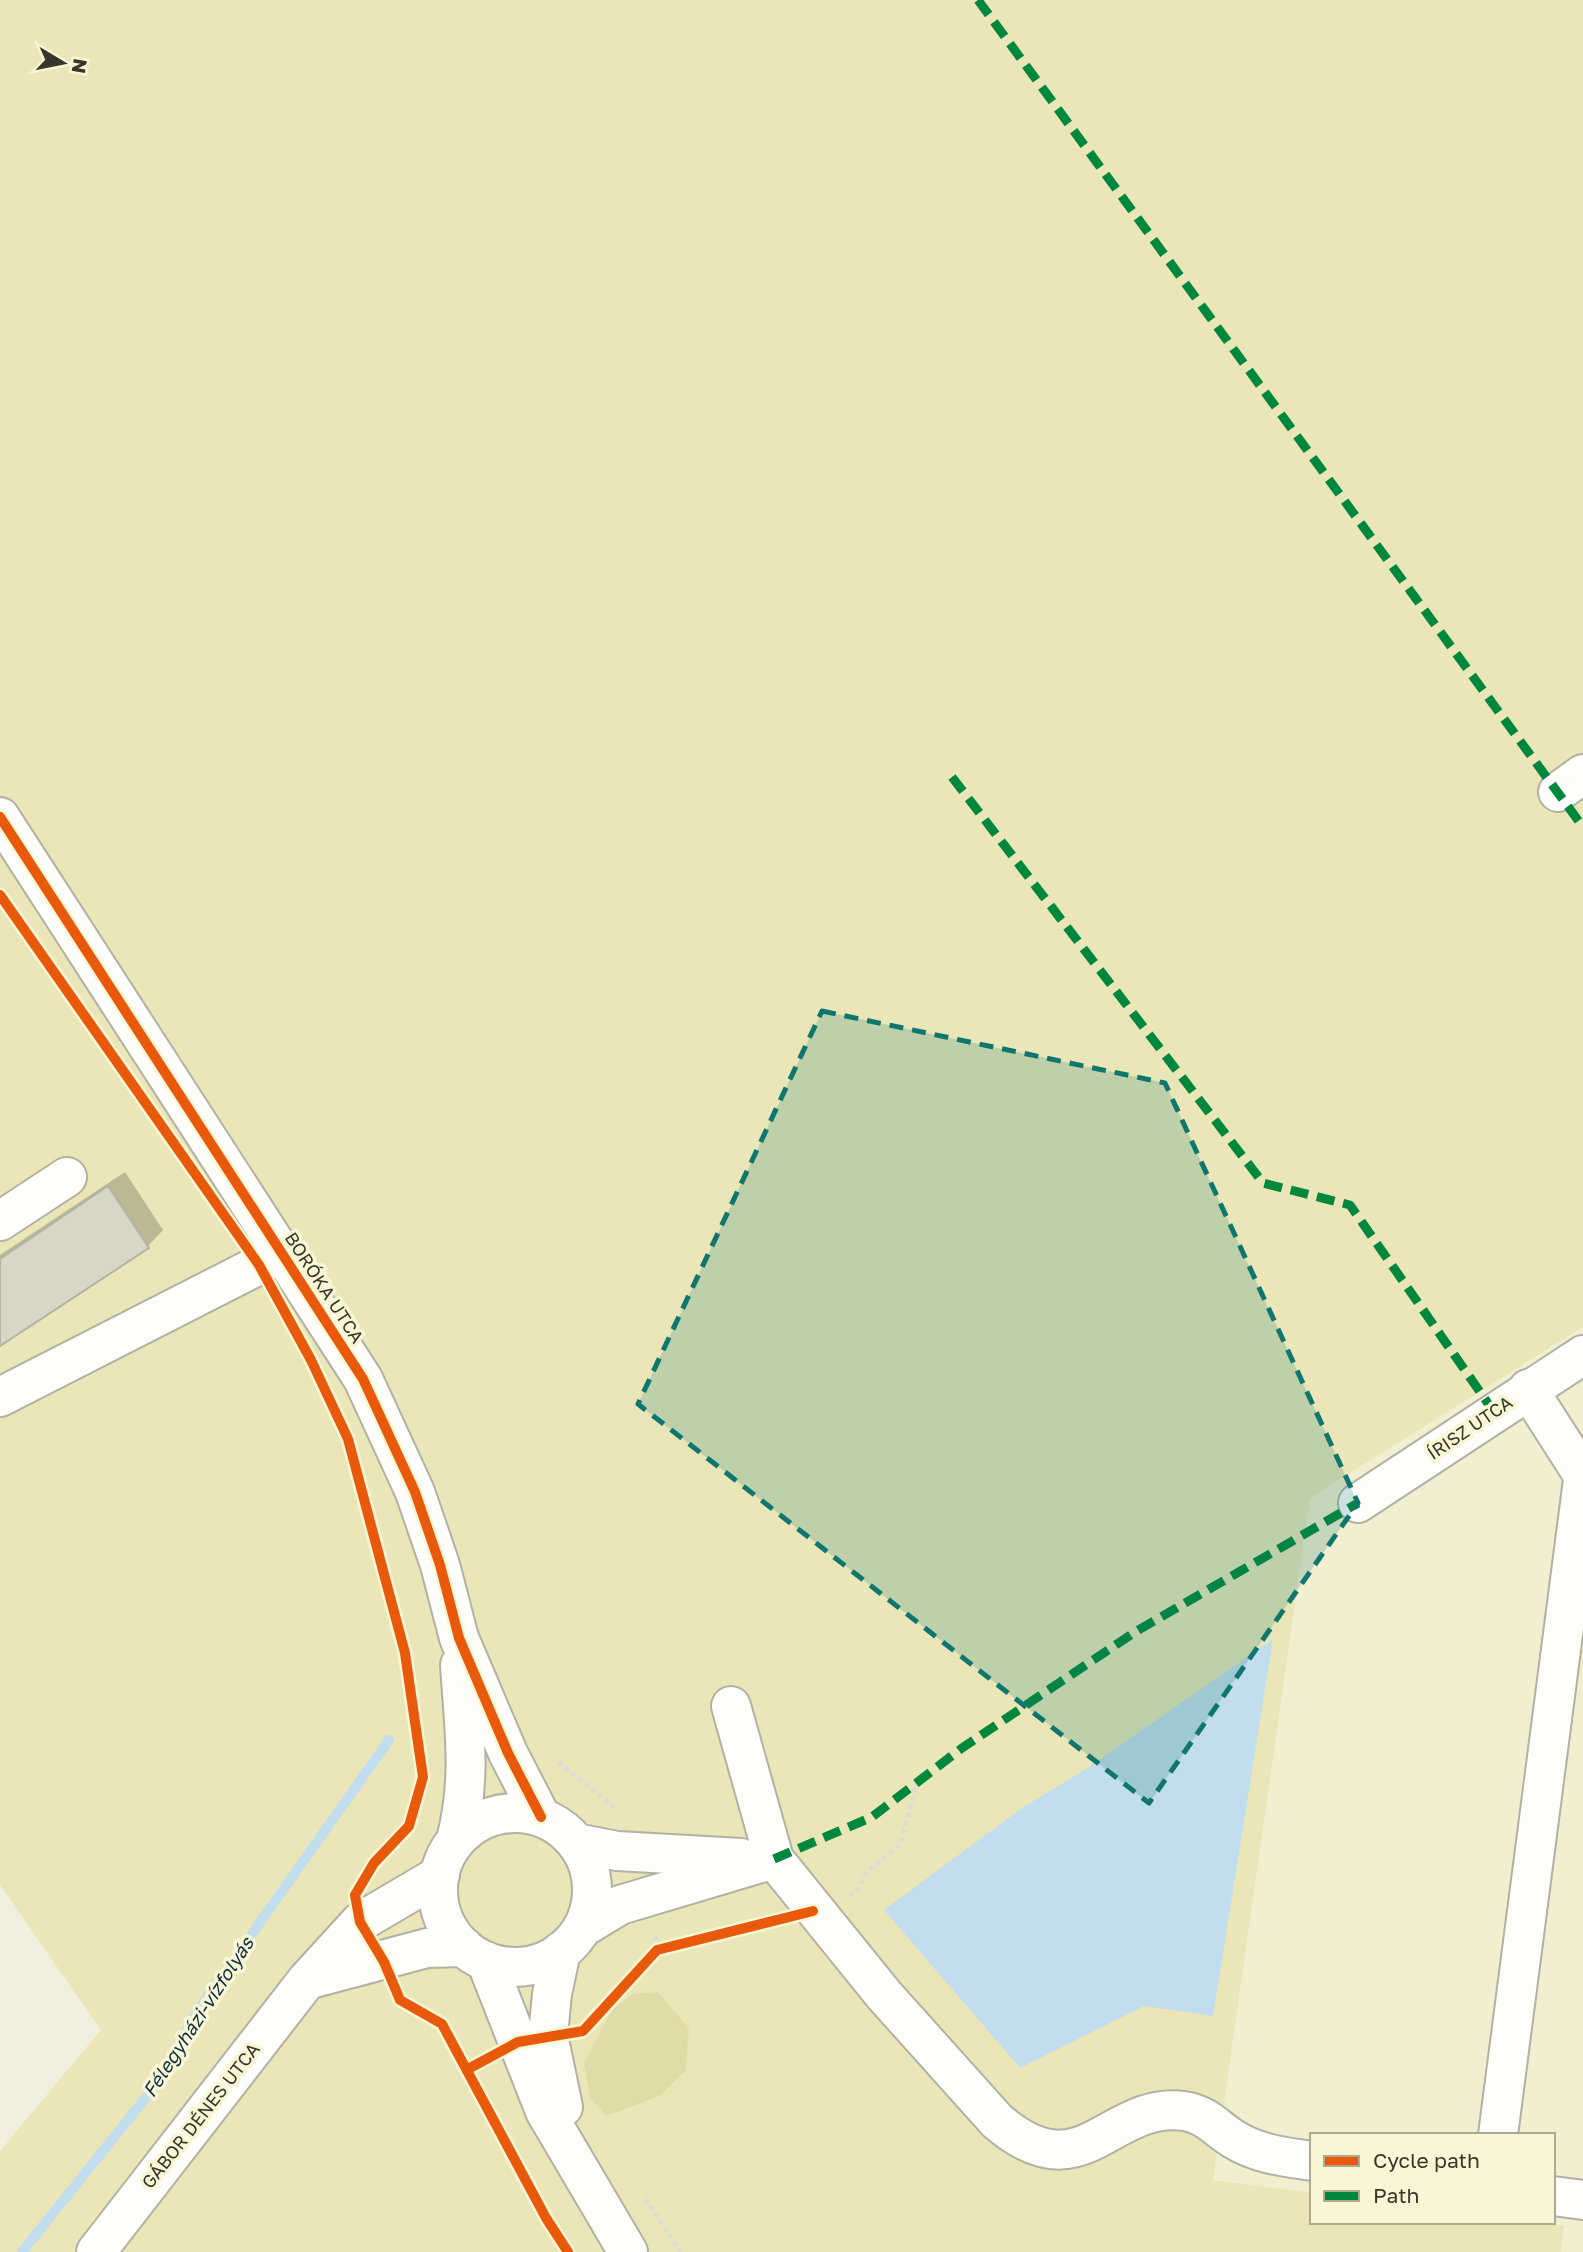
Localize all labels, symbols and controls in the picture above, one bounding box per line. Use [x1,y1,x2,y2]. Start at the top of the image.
north arrow [28,28,98,98]
text: N [68,57,93,75]
street label: BORÓKA UTCA [281,1228,369,1347]
street label: ÍRISZ UTCA [1423,1391,1516,1464]
water label: Félegyházi-vízfolyás [137,1932,258,2101]
street label: GÁBOR DÉNES UTCA [137,2038,264,2193]
legend [1310,2133,1555,2224]
text: Cycle path [1373,2147,1480,2173]
text: Path [1373,2182,1420,2208]

